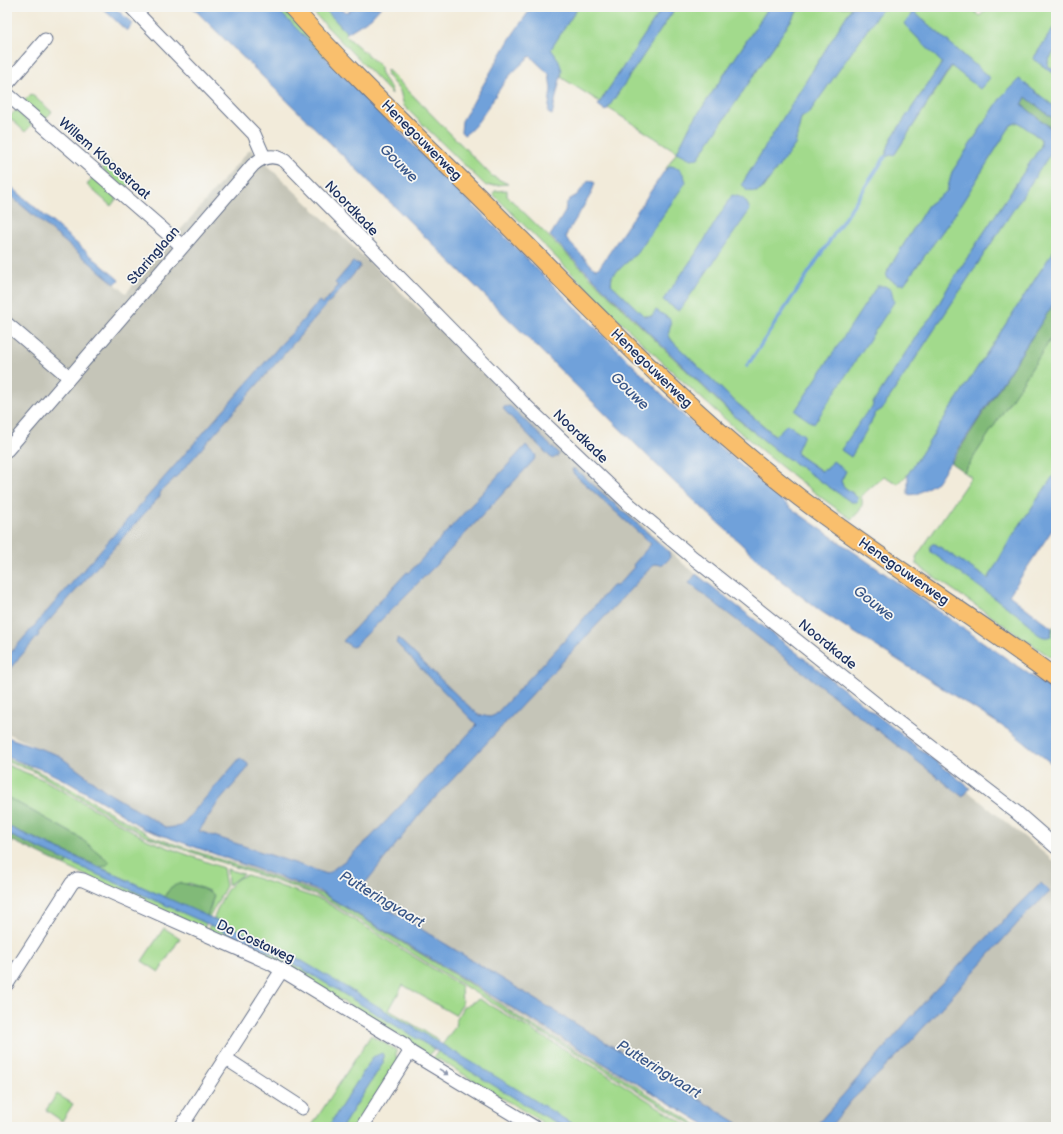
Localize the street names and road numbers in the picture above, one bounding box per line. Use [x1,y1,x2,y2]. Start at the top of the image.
street label: Henegouwerweg [378,97,465,184]
street label: Willem Kloosstraat [55,114,155,203]
street label: Noordkade [321,177,382,239]
street label: Staringlaan [124,223,183,288]
street label: Henegouwerweg [607,325,696,412]
street label: Noordkade [550,406,612,467]
street label: Henegouwerweg [855,534,952,609]
street label: Noordkade [795,616,860,673]
street label: Da Costaweg [214,916,297,967]

